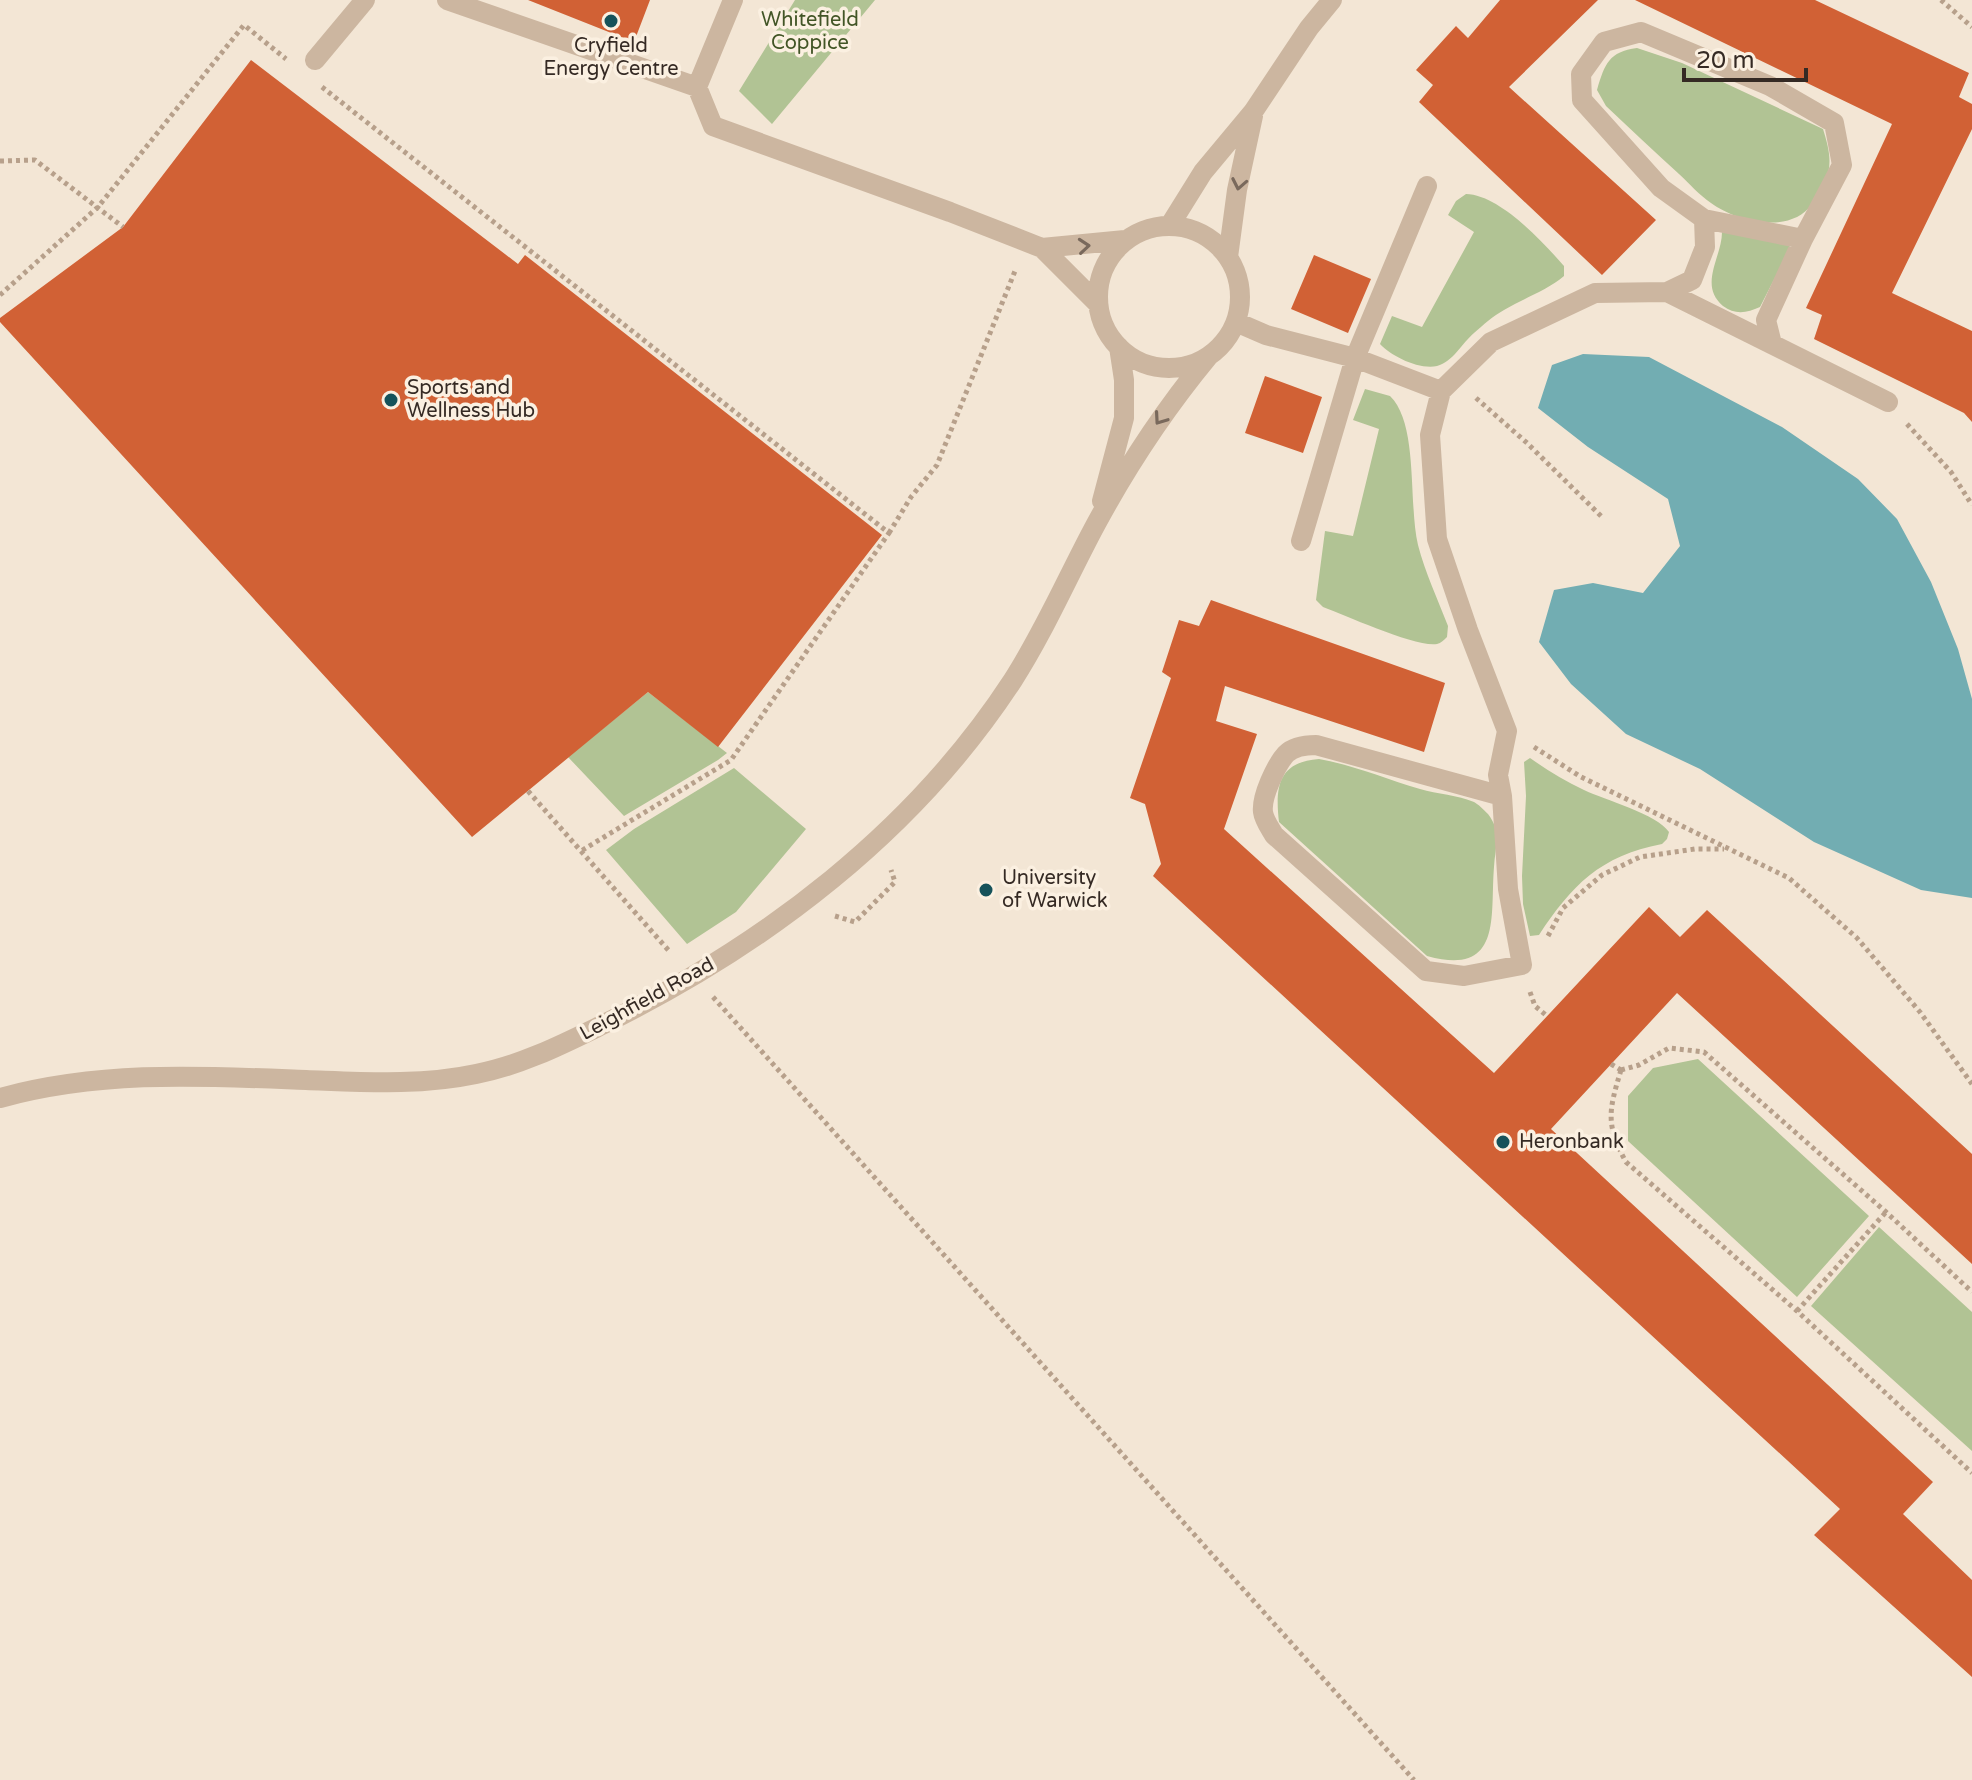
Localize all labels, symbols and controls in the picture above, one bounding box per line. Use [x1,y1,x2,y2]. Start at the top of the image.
park label: Whitefield Coppice [761,8,859,55]
marker: Cryfield Energy Centre [602,12,620,30]
scale bar [1684,32,1806,82]
place label: Cryfield Energy Centre [543,34,679,81]
text: 20 m [1696,46,1754,75]
one-way arrow [1231,177,1248,191]
one-way arrow [1077,237,1090,254]
place label: Sports and Wellness Hub [407,376,535,423]
marker: Sports and Wellness Hub [382,391,400,409]
one-way arrow [1155,410,1170,424]
place label: University of Warwick [1002,866,1108,913]
marker: University of Warwick [977,881,995,899]
street label: Leighfield Road [576,952,718,1046]
place label: Heronbank [1519,1130,1624,1154]
marker: Heronbank [1494,1133,1512,1151]

